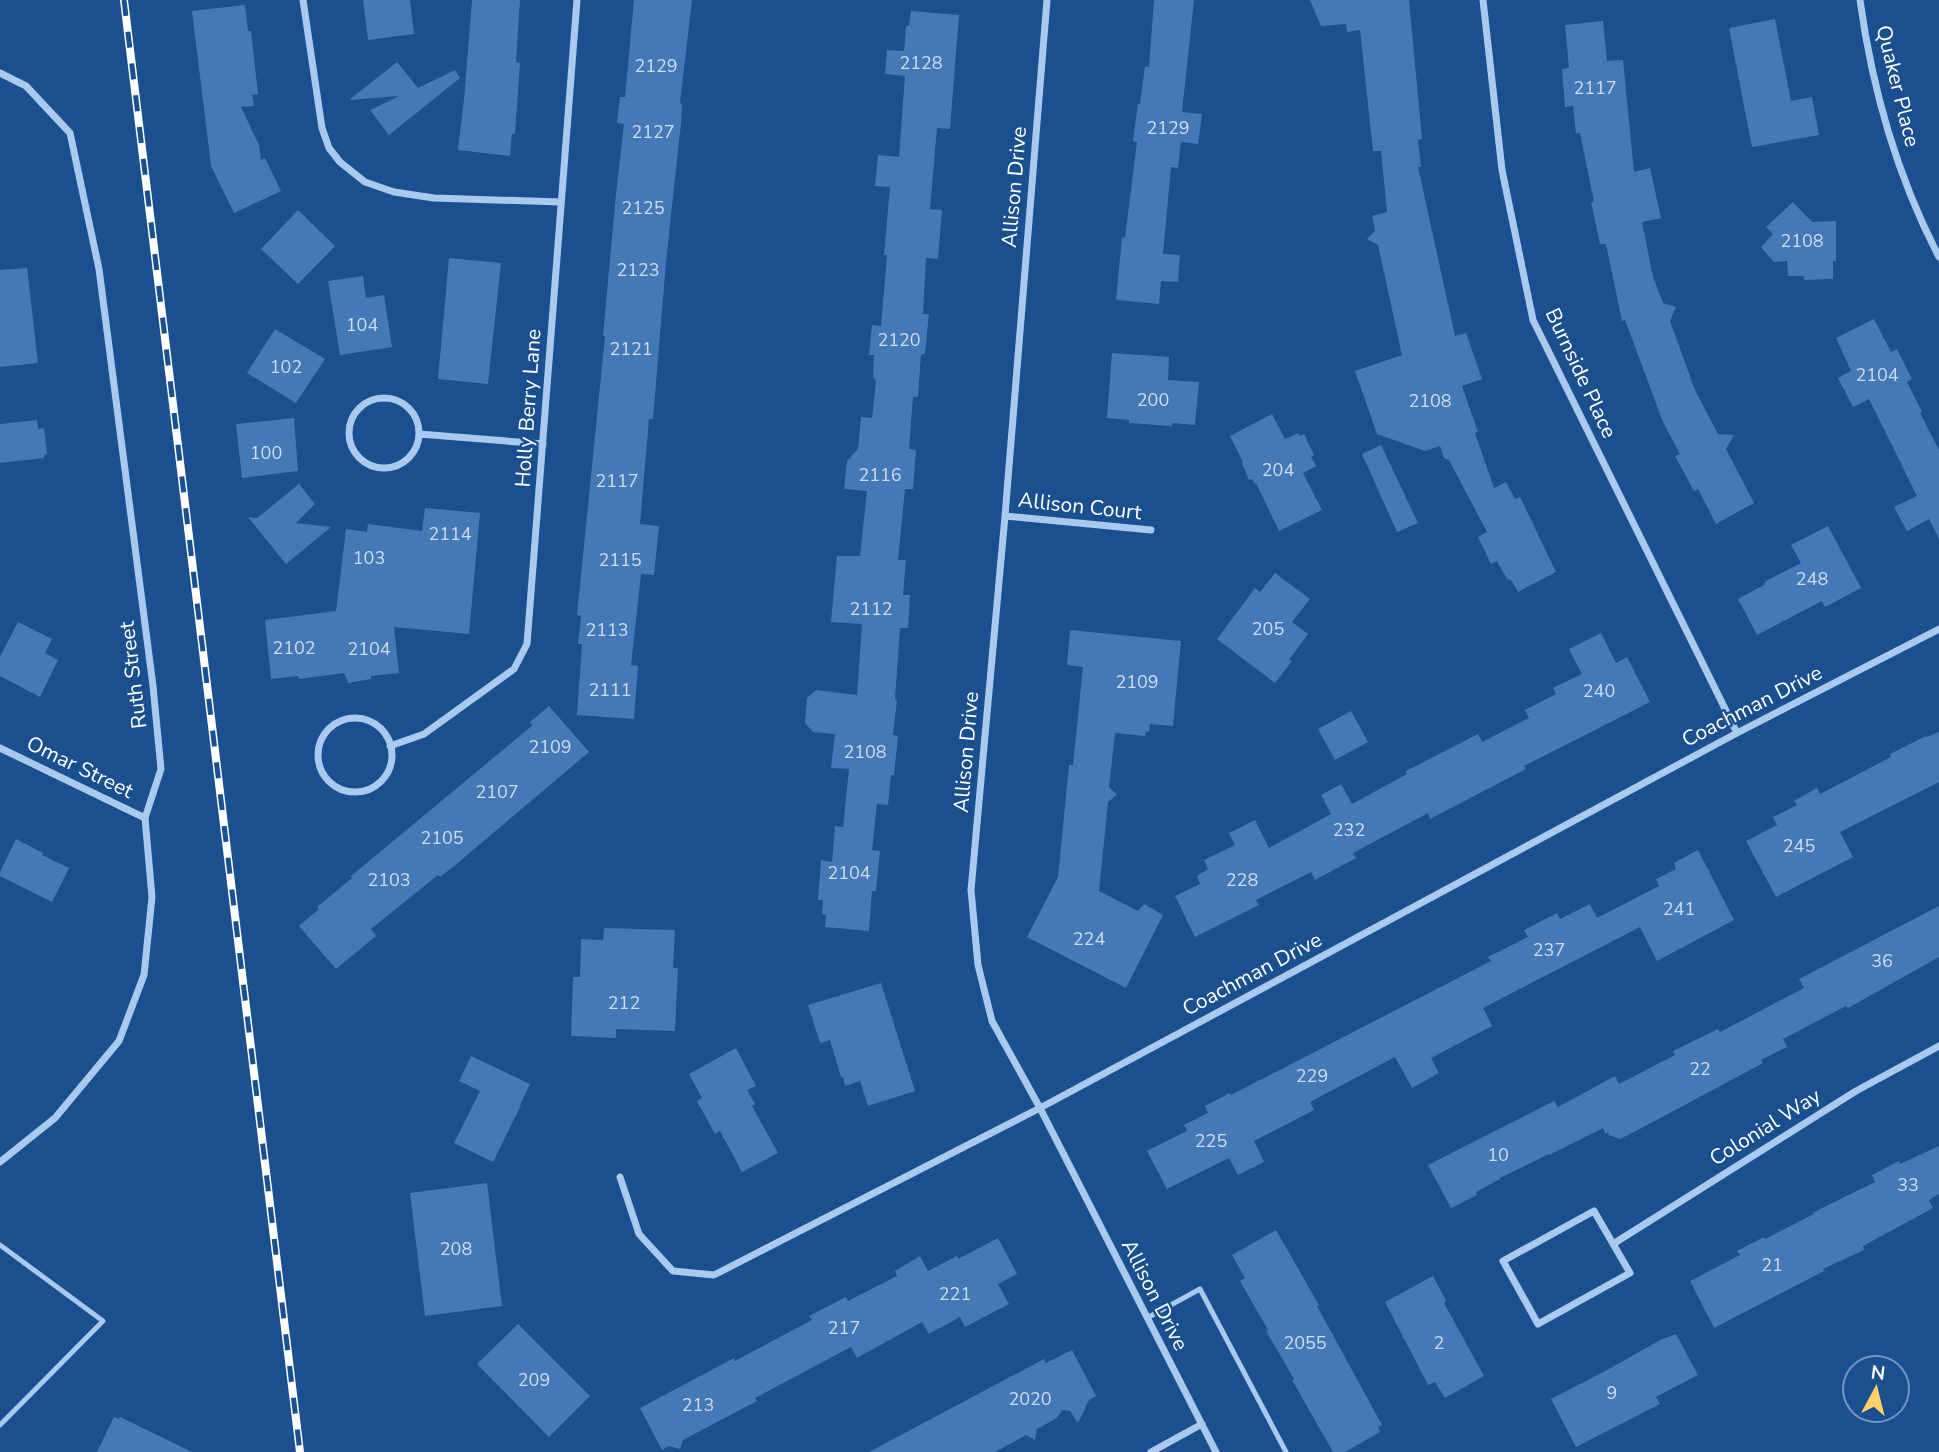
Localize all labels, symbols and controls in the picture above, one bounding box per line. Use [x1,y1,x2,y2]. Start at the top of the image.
street label: Quaker Place [1869,22,1927,150]
house number: 2128 [899,51,943,75]
house number: 2129 [634,54,678,78]
house number: 2117 [1573,76,1617,100]
house number: 2129 [1146,116,1190,140]
house number: 2127 [631,120,675,144]
street label: Allison Drive [995,125,1033,249]
house number: 2125 [621,196,665,220]
house number: 2108 [1780,229,1824,253]
house number: 2123 [616,258,660,282]
street label: Burnside Place [1539,303,1623,443]
house number: 104 [346,313,378,337]
street label: Holly Berry Lane [508,328,548,488]
house number: 2120 [877,328,921,352]
house number: 2121 [609,337,653,361]
house number: 102 [270,355,302,379]
house number: 2104 [1855,363,1899,387]
house number: 200 [1137,388,1169,412]
house number: 2108 [1408,389,1452,413]
house number: 100 [250,441,282,465]
house number: 204 [1262,458,1294,482]
house number: 2116 [858,463,902,487]
house number: 2117 [595,469,639,493]
street label: Allison Court [1017,486,1144,526]
house number: 2114 [428,522,472,546]
house number: 103 [353,546,385,570]
house number: 2115 [598,548,642,572]
house number: 248 [1796,567,1828,591]
house number: 2112 [849,597,893,621]
house number: 205 [1252,617,1284,641]
house number: 2113 [585,618,629,642]
street label: Ruth Street [112,619,153,730]
house number: 2102 [272,636,316,660]
house number: 2104 [347,637,391,661]
street label: Coachman Drive [1677,659,1827,753]
house number: 2109 [1115,670,1159,694]
house number: 2111 [588,678,632,702]
house number: 240 [1583,679,1615,703]
street label: Allison Drive [947,690,985,814]
street label: Omar Street [22,729,139,805]
house number: 2109 [528,735,572,759]
house number: 2108 [843,740,887,764]
house number: 2107 [475,780,519,804]
house number: 232 [1333,818,1365,842]
house number: 2105 [420,826,464,850]
house number: 245 [1783,834,1815,858]
house number: 2104 [827,861,871,885]
house number: 2103 [367,868,411,892]
house number: 228 [1226,868,1258,892]
house number: 241 [1663,897,1695,921]
street label: Coachman Drive [1177,925,1327,1023]
house number: 224 [1073,927,1105,951]
house number: 237 [1533,938,1565,962]
house number: 36 [1871,949,1893,973]
house number: 212 [608,991,640,1015]
house number: 22 [1689,1057,1711,1081]
house number: 229 [1296,1064,1328,1088]
street label: Colonial Way [1704,1082,1826,1172]
house number: 225 [1195,1129,1227,1153]
house number: 10 [1487,1143,1509,1167]
house number: 33 [1897,1173,1919,1197]
street label: Allison Drive [1115,1235,1195,1355]
house number: 208 [440,1237,472,1261]
house number: 21 [1761,1253,1783,1277]
house number: 221 [939,1282,971,1306]
house number: 217 [828,1316,860,1340]
house number: 2055 [1283,1331,1327,1355]
house number: 2 [1434,1331,1444,1355]
north arrow [1841,1354,1911,1424]
text: N [1869,1359,1887,1387]
house number: 209 [518,1368,550,1392]
house number: 9 [1607,1381,1617,1405]
house number: 2020 [1008,1387,1052,1411]
house number: 213 [682,1393,714,1417]

